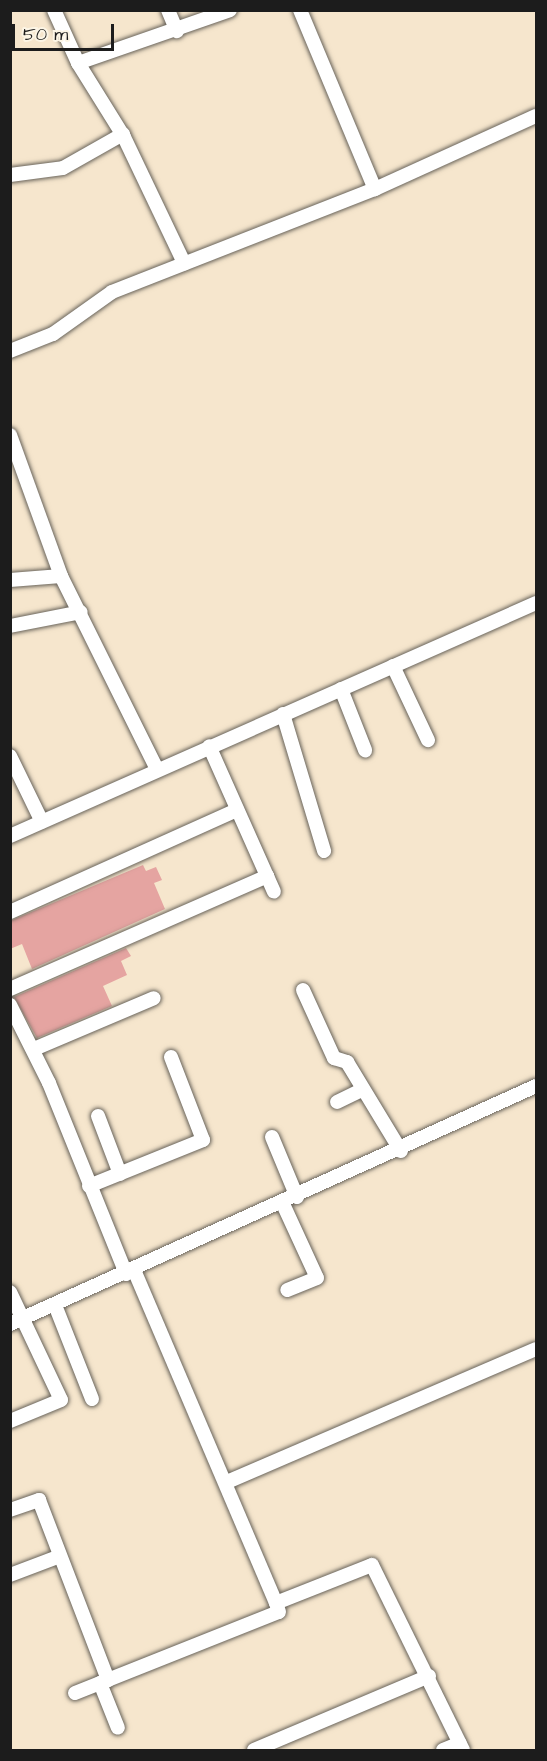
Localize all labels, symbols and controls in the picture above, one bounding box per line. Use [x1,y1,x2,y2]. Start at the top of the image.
scale bar [15,12,117,50]
text: 50 m [23,22,68,47]

